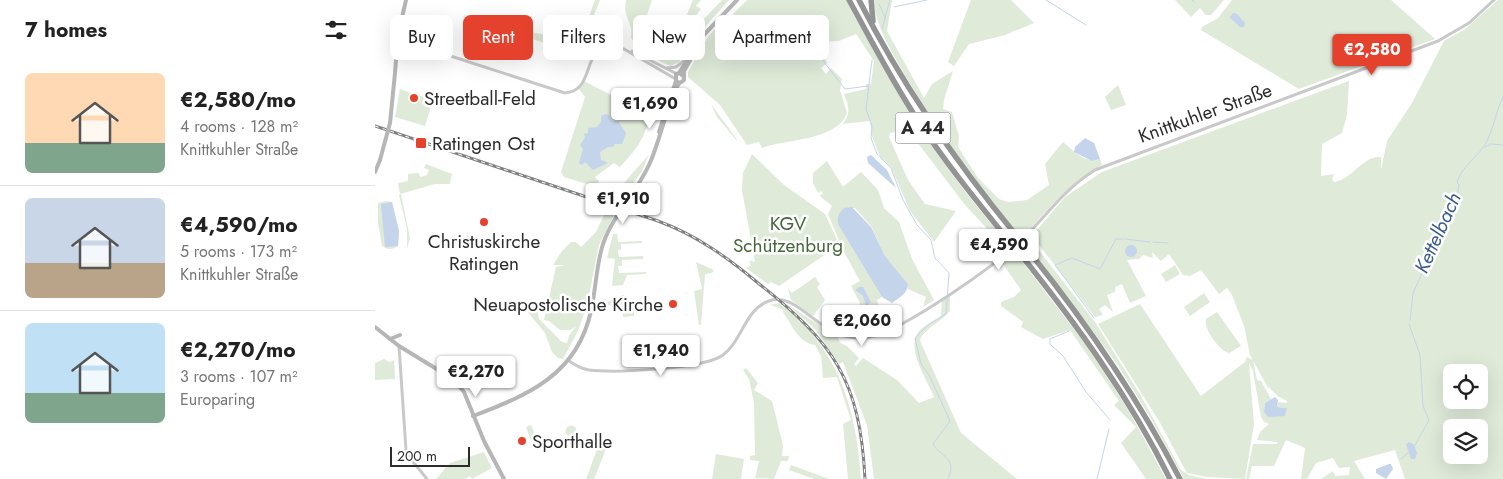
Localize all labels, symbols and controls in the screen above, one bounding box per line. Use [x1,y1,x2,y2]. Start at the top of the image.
text: 7 homes [25,15,107,45]
chip: Buy [390,15,453,60]
chip: Rent [463,15,533,60]
chip: Filters [543,15,623,60]
chip: New [633,15,705,60]
chip: Apartment [715,15,829,60]
icon: filters [322,16,350,44]
pin: €2,580 [1331,34,1413,76]
text: €2,580 [1343,38,1401,61]
street label: Knittkuhler Straße [1134,76,1276,150]
text: €2,580/mo [180,85,296,115]
place label: Streetball-Feld [424,85,536,112]
pin: €1,690 [609,88,691,130]
marker: Streetball-Feld [408,92,420,104]
text: €1,690 [622,92,678,115]
icon: home [65,93,125,153]
road number: A 44 [895,112,951,144]
text: 4 rooms · 128 m² [180,115,298,138]
place label: Ratingen Ost [432,130,535,157]
marker: Ratingen Ost [414,136,428,150]
text: Knittkuhler Straße [180,138,298,161]
pin: €1,910 [582,182,664,225]
text: €1,910 [596,187,650,210]
water label: Kettelbach [1407,188,1469,278]
text: €4,590/mo [180,210,298,240]
park label: KGV Schützenburg [733,210,843,259]
marker: Christuskirche Ratingen [478,216,490,228]
icon: home [65,218,125,278]
place label: Christuskirche Ratingen [428,228,541,277]
pin: €4,590 [958,228,1040,271]
text: €4,590 [970,233,1028,256]
text: 5 rooms · 173 m² [180,240,297,263]
text: Knittkuhler Straße [180,263,298,286]
place label: Neuapostolische Kirche [473,291,663,318]
marker: Neuapostolische Kirche [667,298,679,310]
pin: €2,060 [821,304,903,347]
text: €2,060 [833,309,891,332]
pin: €1,940 [620,334,702,377]
text: €2,270/mo [180,335,296,365]
text: €1,940 [633,339,689,362]
icon: home [65,343,125,403]
pin: €2,270 [435,356,517,398]
text: €2,270 [448,360,504,383]
map controls [1443,364,1488,464]
button: locate [1443,364,1488,409]
text: 3 rooms · 107 m² [180,365,298,388]
text: Europaring [180,388,255,411]
button: layers [1443,419,1488,464]
place label: Sporthalle [532,428,613,455]
marker: Sporthalle [516,435,528,447]
scale bar [390,444,470,467]
text: 200 m [397,446,437,466]

